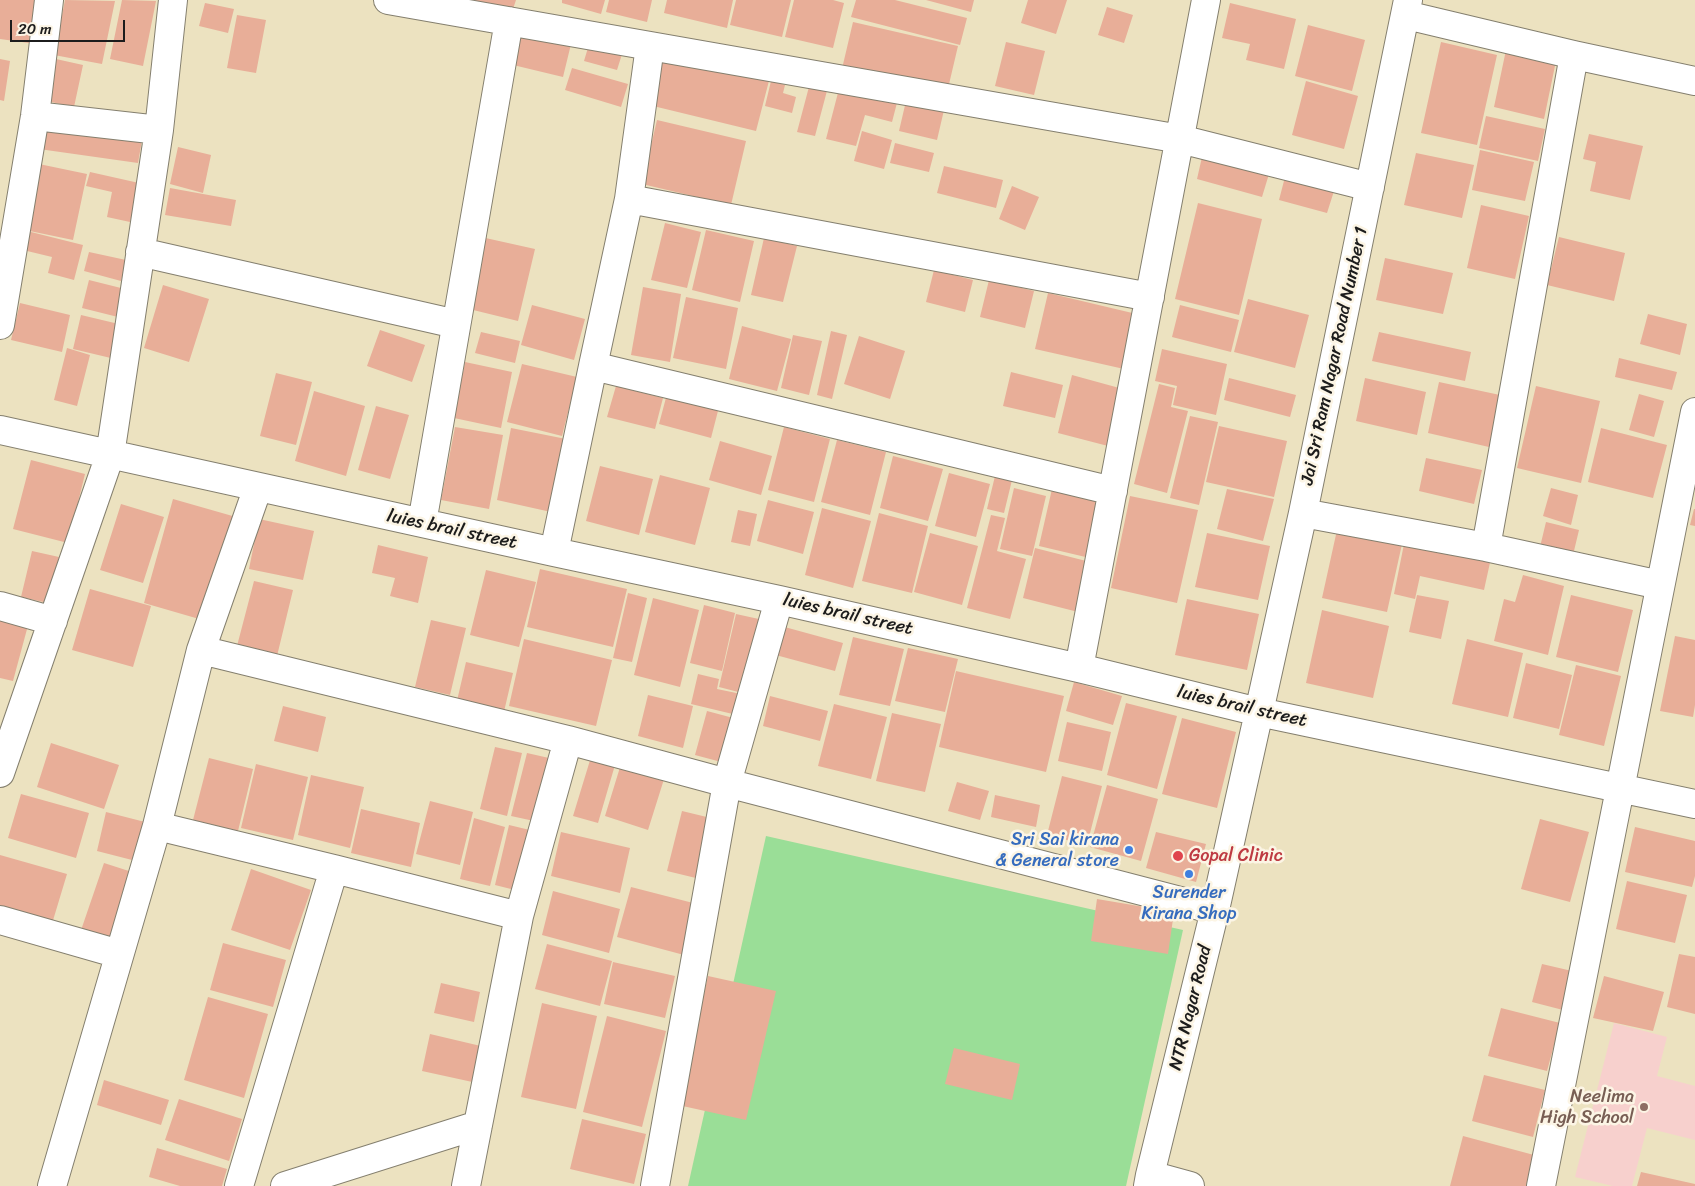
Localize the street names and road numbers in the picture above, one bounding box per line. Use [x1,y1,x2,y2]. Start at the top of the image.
street label: Jai Sri Ram Nagar Road Number 1 [1297,225,1373,487]
street label: luies brail street [385,506,519,554]
street label: luies brail street [781,590,915,640]
street label: luies brail street [1175,682,1309,732]
street label: NTR Nagar Road [1165,943,1217,1073]

